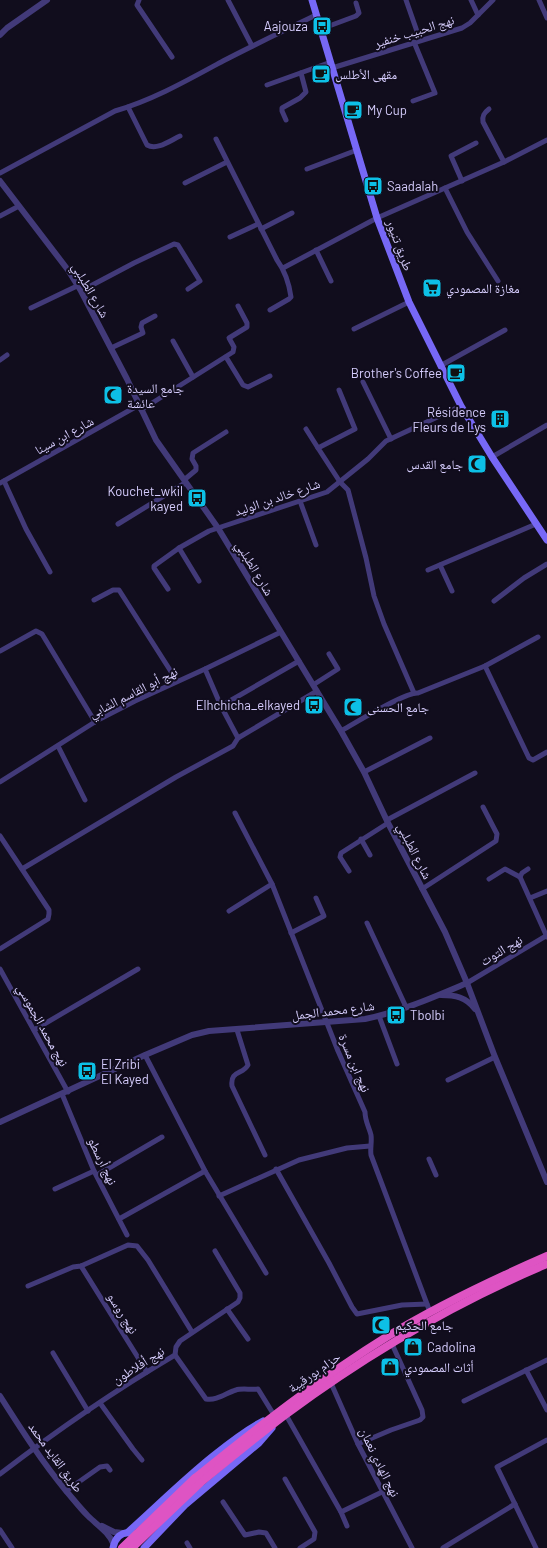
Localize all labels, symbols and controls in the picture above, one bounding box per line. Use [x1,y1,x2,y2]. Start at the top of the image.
street label: نهج الحبيب خنفير [371,11,457,53]
bus stop icon: Aajouza [311,15,333,37]
place label: Aajouza [264,18,308,34]
cafe icon: مقهى الأطلس [310,63,332,85]
place label: مقهى الأطلس [335,66,397,83]
cafe icon: My Cup [342,99,364,121]
place label: My Cup [367,102,407,118]
bus stop icon: Saadalah [362,175,384,197]
place label: Saadalah [387,178,438,194]
street label: طريق تنيور [382,216,417,273]
street label: شارع الطبلبي [66,260,113,322]
supermarket icon: مغازة المصمودي [421,277,443,299]
place label: مغازة المصمودي [446,280,520,299]
cafe icon: Brother's Coffee [445,362,467,384]
place label: Brother's Coffee [351,365,442,381]
place label: جامع السيدة عائشة [127,380,184,411]
mosque icon: جامع السيدة عائشة [102,384,124,406]
place label: Résidence Fleurs de Lys [412,404,486,435]
building icon: Résidence Fleurs de Lys [489,408,511,430]
street label: شارع ابن سينا [32,412,97,459]
mosque icon: جامع القدس [466,453,488,475]
place label: جامع القدس [407,456,463,474]
street label: شارع خالد بن الوليد [232,475,323,521]
place label: Kouchet_wkil kayed [107,483,183,514]
bus stop icon: Kouchet_wkil kayed [186,487,208,509]
street label: شارع الطبلبي [230,538,278,600]
street label: نهج أبو القاسم الشابي [86,663,182,724]
bus stop icon: Elhchicha_elkayed [303,694,325,716]
mosque icon: جامع الحسنى [342,696,364,718]
place label: Elhchicha_elkayed [196,697,300,713]
place label: جامع الحسنى [367,699,429,717]
street label: شارع الطبلبي [391,820,436,883]
street label: نهج التوت [477,931,526,971]
street label: نهج محمد الجموسي [11,981,72,1071]
street label: شارع محمد الجمل [291,997,376,1025]
bus stop icon: Tbolbi [385,1004,407,1026]
place label: Tbolbi [410,1007,445,1023]
street label: نهج ابن مسرة [334,1031,374,1095]
place label: El Zribi El Kayed [101,1056,149,1087]
bus stop icon: El Zribi El Kayed [76,1060,98,1082]
street label: نهج أرسطو [83,1135,121,1188]
street label: نهج روسو [102,1289,142,1338]
mosque icon: جامع الحكيم [370,1314,392,1336]
place label: جامع الحكيم [395,1317,453,1335]
shop icon: Cadolina [402,1336,424,1358]
place label: Cadolina [427,1339,476,1355]
street label: نهج أفلاطون [109,1343,168,1389]
street label: حزام بورقيبة [285,1348,344,1397]
shop icon: أثاث المصمودي [379,1356,401,1378]
place label: أثاث المصمودي [404,1359,474,1378]
street label: طريق القايد محمد [24,1419,87,1496]
street label: نهج الهادي نعمان [353,1425,404,1501]

